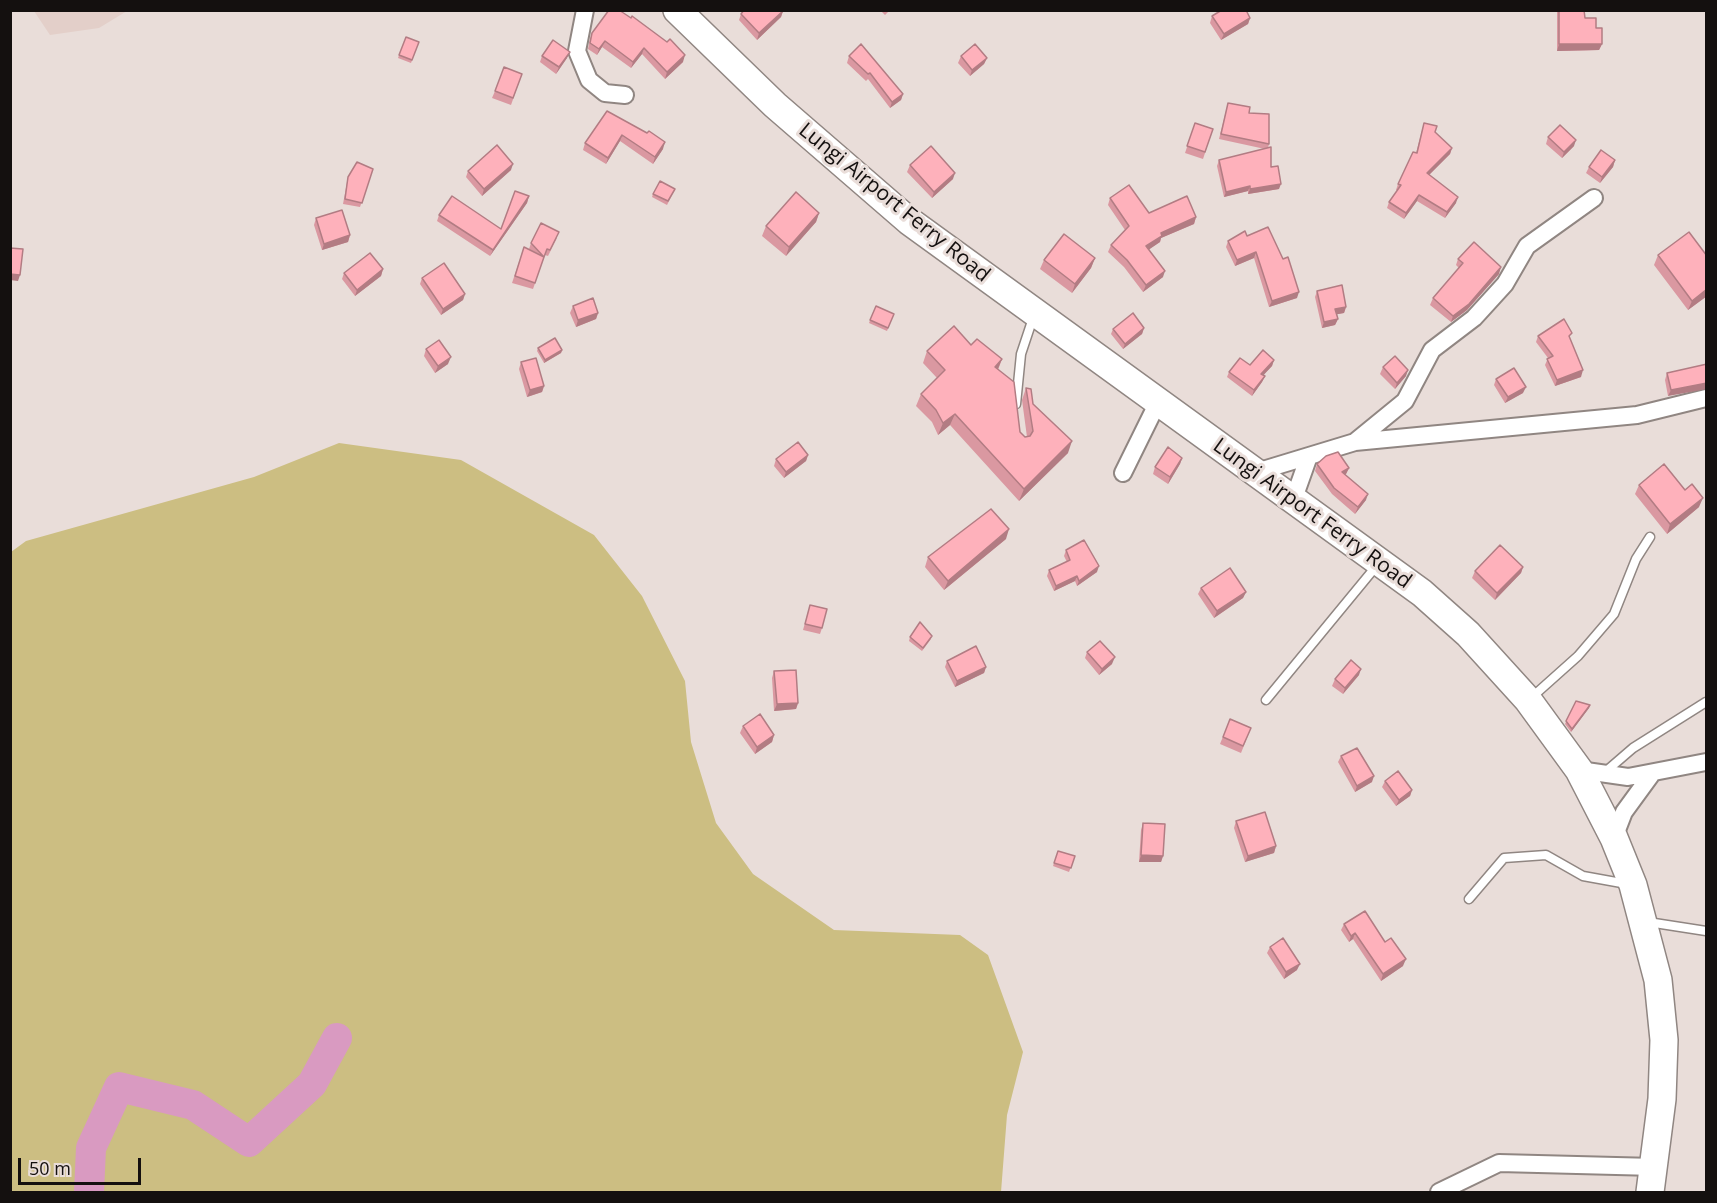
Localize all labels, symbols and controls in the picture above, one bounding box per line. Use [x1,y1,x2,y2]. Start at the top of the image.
street label: Lungi Airport Ferry Road [793,118,995,288]
street label: Lungi Airport Ferry Road [1208,434,1416,594]
scale bar [21,1146,144,1184]
text: 50 m [29,1156,71,1180]

